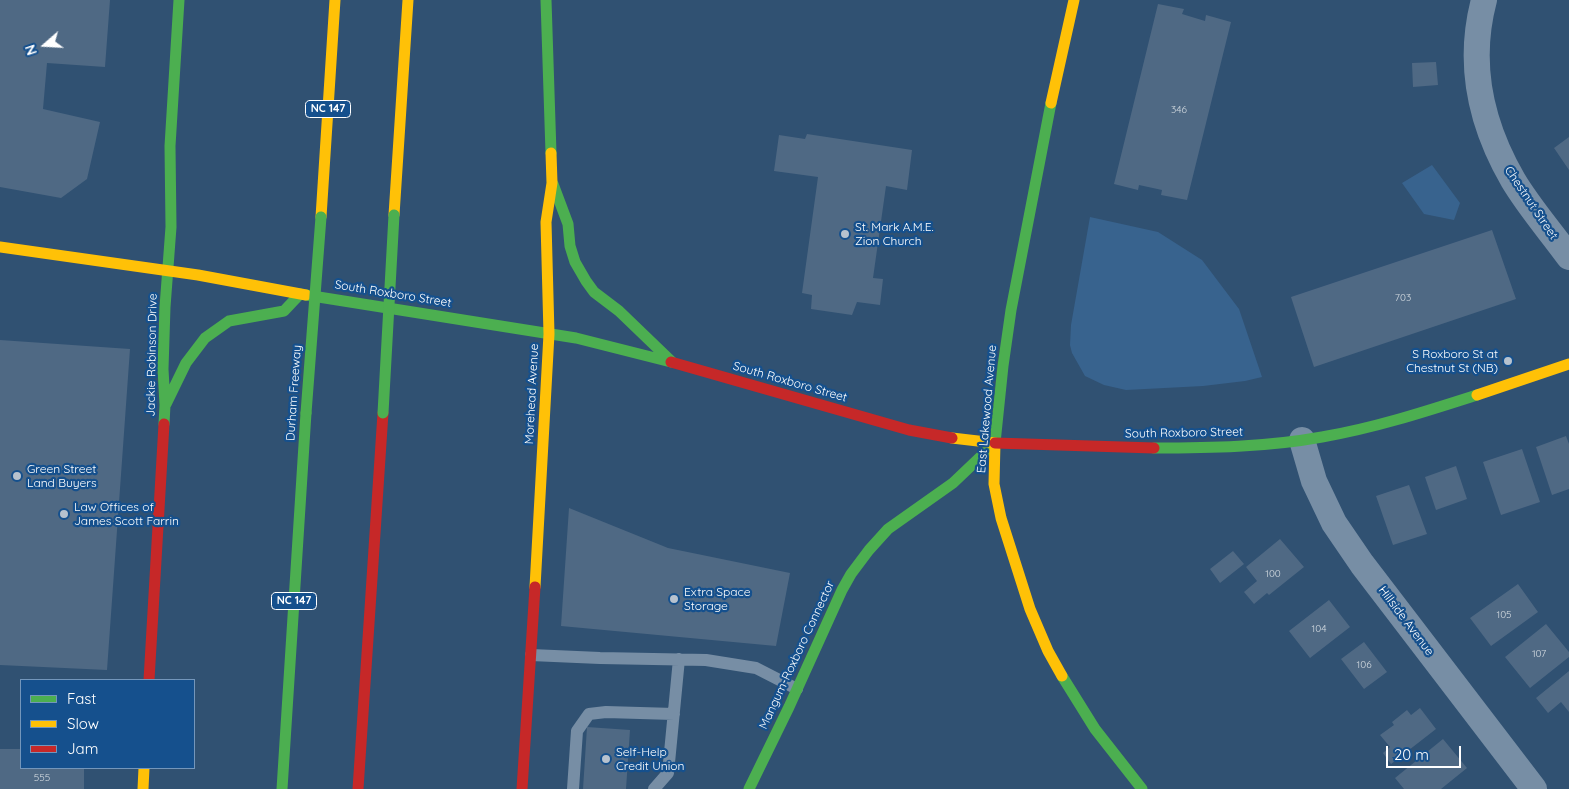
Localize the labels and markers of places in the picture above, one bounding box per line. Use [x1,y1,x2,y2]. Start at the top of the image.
place label: St. Mark A.M.E. Zion Church [855,220,934,248]
marker: St. Mark A.M.E. Zion Church [839,228,851,240]
place label: S Roxboro St at Chestnut St (NB) [1406,347,1498,375]
marker: S Roxboro St at Chestnut St (NB) [1502,355,1514,367]
place label: Green Street Land Buyers [27,462,97,490]
marker: Green Street Land Buyers [11,470,23,482]
place label: Law Offices of James Scott Farrin [74,500,179,528]
marker: Law Offices of James Scott Farrin [58,508,70,520]
place label: Extra Space Storage [684,585,751,613]
marker: Extra Space Storage [668,593,680,605]
place label: Self-Help Credit Union [616,745,684,773]
marker: Self-Help Credit Union [600,753,612,765]

